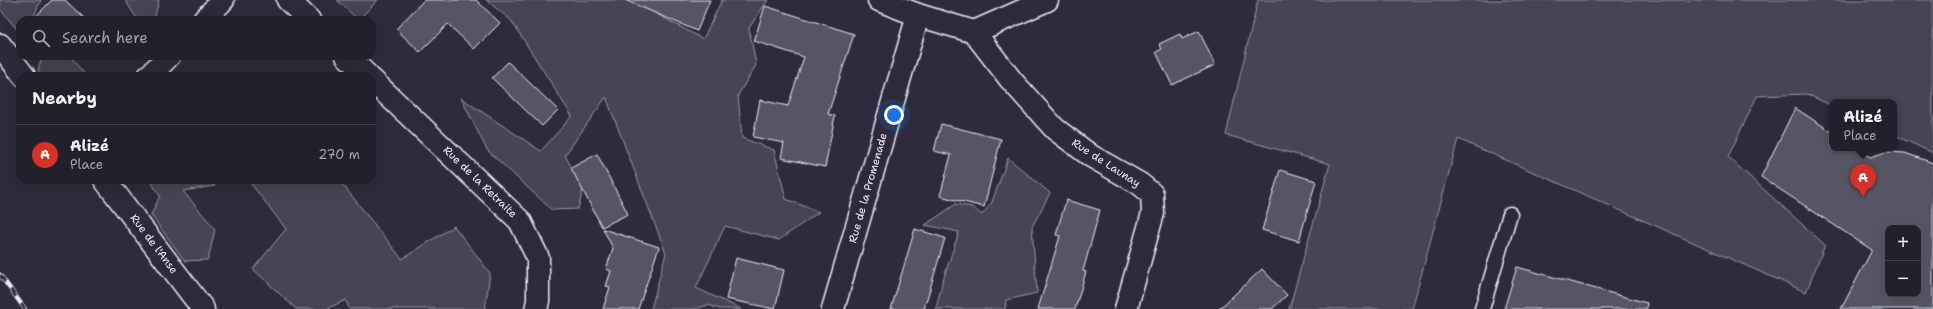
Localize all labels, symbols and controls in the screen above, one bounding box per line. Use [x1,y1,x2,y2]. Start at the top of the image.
search box [16,16,376,60]
icon: search [30,27,52,49]
text: Search here [62,28,148,48]
text: Nearby [32,87,97,109]
popup [1829,99,1897,151]
your location [884,105,904,125]
text: Alizé [1843,107,1883,127]
text: Place [1843,127,1877,144]
street label: Rue de la Promenade [845,131,891,245]
street label: Rue de Launay [1069,135,1143,191]
text: Alizé [70,136,109,156]
street label: Rue de la Retraite [440,143,520,221]
text: A [40,146,50,163]
text: 270 m [318,146,360,163]
text: Place [70,156,103,173]
pin: A [1850,164,1876,197]
street label: Rue de l'Anse [127,211,181,277]
map controls [1885,225,1921,297]
button: + [1885,225,1921,261]
button: − [1885,261,1921,297]

